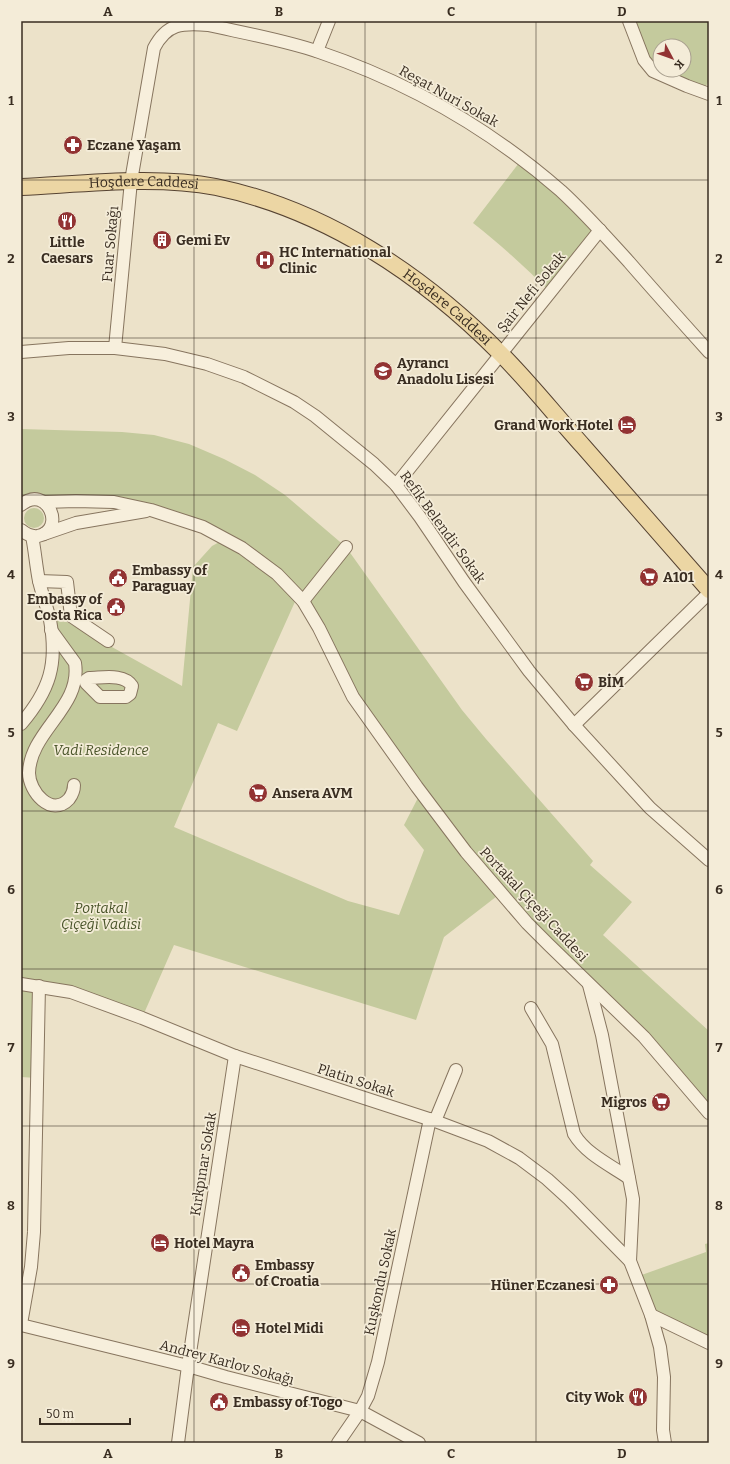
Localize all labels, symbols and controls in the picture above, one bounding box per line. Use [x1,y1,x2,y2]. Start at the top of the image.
text: A [103,4,113,19]
text: B [275,4,283,19]
text: C [447,4,455,19]
text: D [617,4,627,19]
north arrow [652,38,692,78]
text: K [672,57,687,72]
street label: Reşat Nuri Sokak [396,62,502,131]
text: 1 [8,93,14,108]
text: 1 [716,93,722,108]
pharmacy icon: Eczane Yaşam [62,134,84,156]
place label: Eczane Yaşam [87,137,182,154]
street label: Hoşdere Caddesi [88,173,200,193]
street label: Fuar Sokağı [99,205,122,283]
restaurant icon: Little Caesars [56,210,78,232]
building icon: Gemi Ev [151,229,173,251]
place label: Gemi Ev [176,232,230,249]
place label: Little Caesars [41,234,93,267]
place label: HC International Clinic [279,244,392,277]
hospital icon: HC International Clinic [254,249,276,271]
street label: Şair Nefi Sokak [494,249,569,336]
text: 2 [7,251,15,266]
text: 2 [715,251,723,266]
street label: Hoşdere Caddesi [400,266,495,349]
place label: Ayrancı Anadolu Lisesi [397,355,495,388]
school or university icon: Ayrancı Anadolu Lisesi [372,360,394,382]
text: 3 [7,409,15,424]
text: 3 [715,409,723,424]
hotel icon: Grand Work Hotel [616,414,638,436]
place label: Grand Work Hotel [494,417,614,434]
street label: Refik Belendir Sokak [396,468,489,587]
place label: Embassy of Paraguay [132,562,208,595]
supermarket icon: A101 [638,566,660,588]
text: 4 [7,567,15,582]
public building icon: Embassy of Paraguay [107,567,129,589]
text: 4 [715,567,723,582]
place label: A101 [663,569,694,586]
place label: Embassy of Costa Rica [27,591,103,624]
public building icon: Embassy of Costa Rica [105,596,127,618]
supermarket icon: BİM [573,671,595,693]
place label: BİM [598,673,624,691]
text: 5 [7,725,15,740]
text: 5 [715,725,723,740]
park label: Vadi Residence [53,742,149,759]
supermarket icon: Ansera AVM [247,782,269,804]
place label: Ansera AVM [272,785,353,802]
street label: Portakal Çiçeği Caddesi [476,844,591,965]
text: 6 [7,882,15,897]
text: 6 [715,882,723,897]
park label: Portakal Çiçeği Vadisi [61,900,141,933]
text: 7 [8,1040,15,1055]
text: 7 [716,1040,723,1055]
street label: Platin Sokak [315,1060,397,1101]
supermarket icon: Migros [650,1091,672,1113]
place label: Migros [601,1094,647,1111]
street label: Kırkpınar Sokak [187,1111,220,1217]
text: 8 [7,1198,15,1213]
text: 8 [715,1198,723,1213]
street label: Kuşkondu Sokak [361,1227,400,1337]
hotel icon: Hotel Mayra [149,1232,171,1254]
place label: Hotel Mayra [174,1235,254,1252]
place label: Embassy of Croatia [255,1257,320,1290]
public building icon: Embassy of Croatia [230,1262,252,1284]
pharmacy icon: Hüner Eczanesi [598,1274,620,1296]
place label: Hüner Eczanesi [491,1277,596,1294]
hotel icon: Hotel Midi [230,1317,252,1339]
place label: Hotel Midi [255,1320,324,1337]
street label: Andrey Karlov Sokağı [158,1336,296,1389]
text: 9 [7,1356,15,1371]
text: 9 [715,1356,723,1371]
restaurant icon: City Wok [627,1386,649,1408]
place label: City Wok [565,1389,625,1406]
public building icon: Embassy of Togo [208,1391,230,1413]
place label: Embassy of Togo [233,1394,343,1411]
scale bar [40,1400,130,1426]
text: 50 m [46,1407,75,1421]
text: A [103,1446,113,1461]
text: B [275,1446,283,1461]
text: C [447,1446,455,1461]
text: D [617,1446,627,1461]

